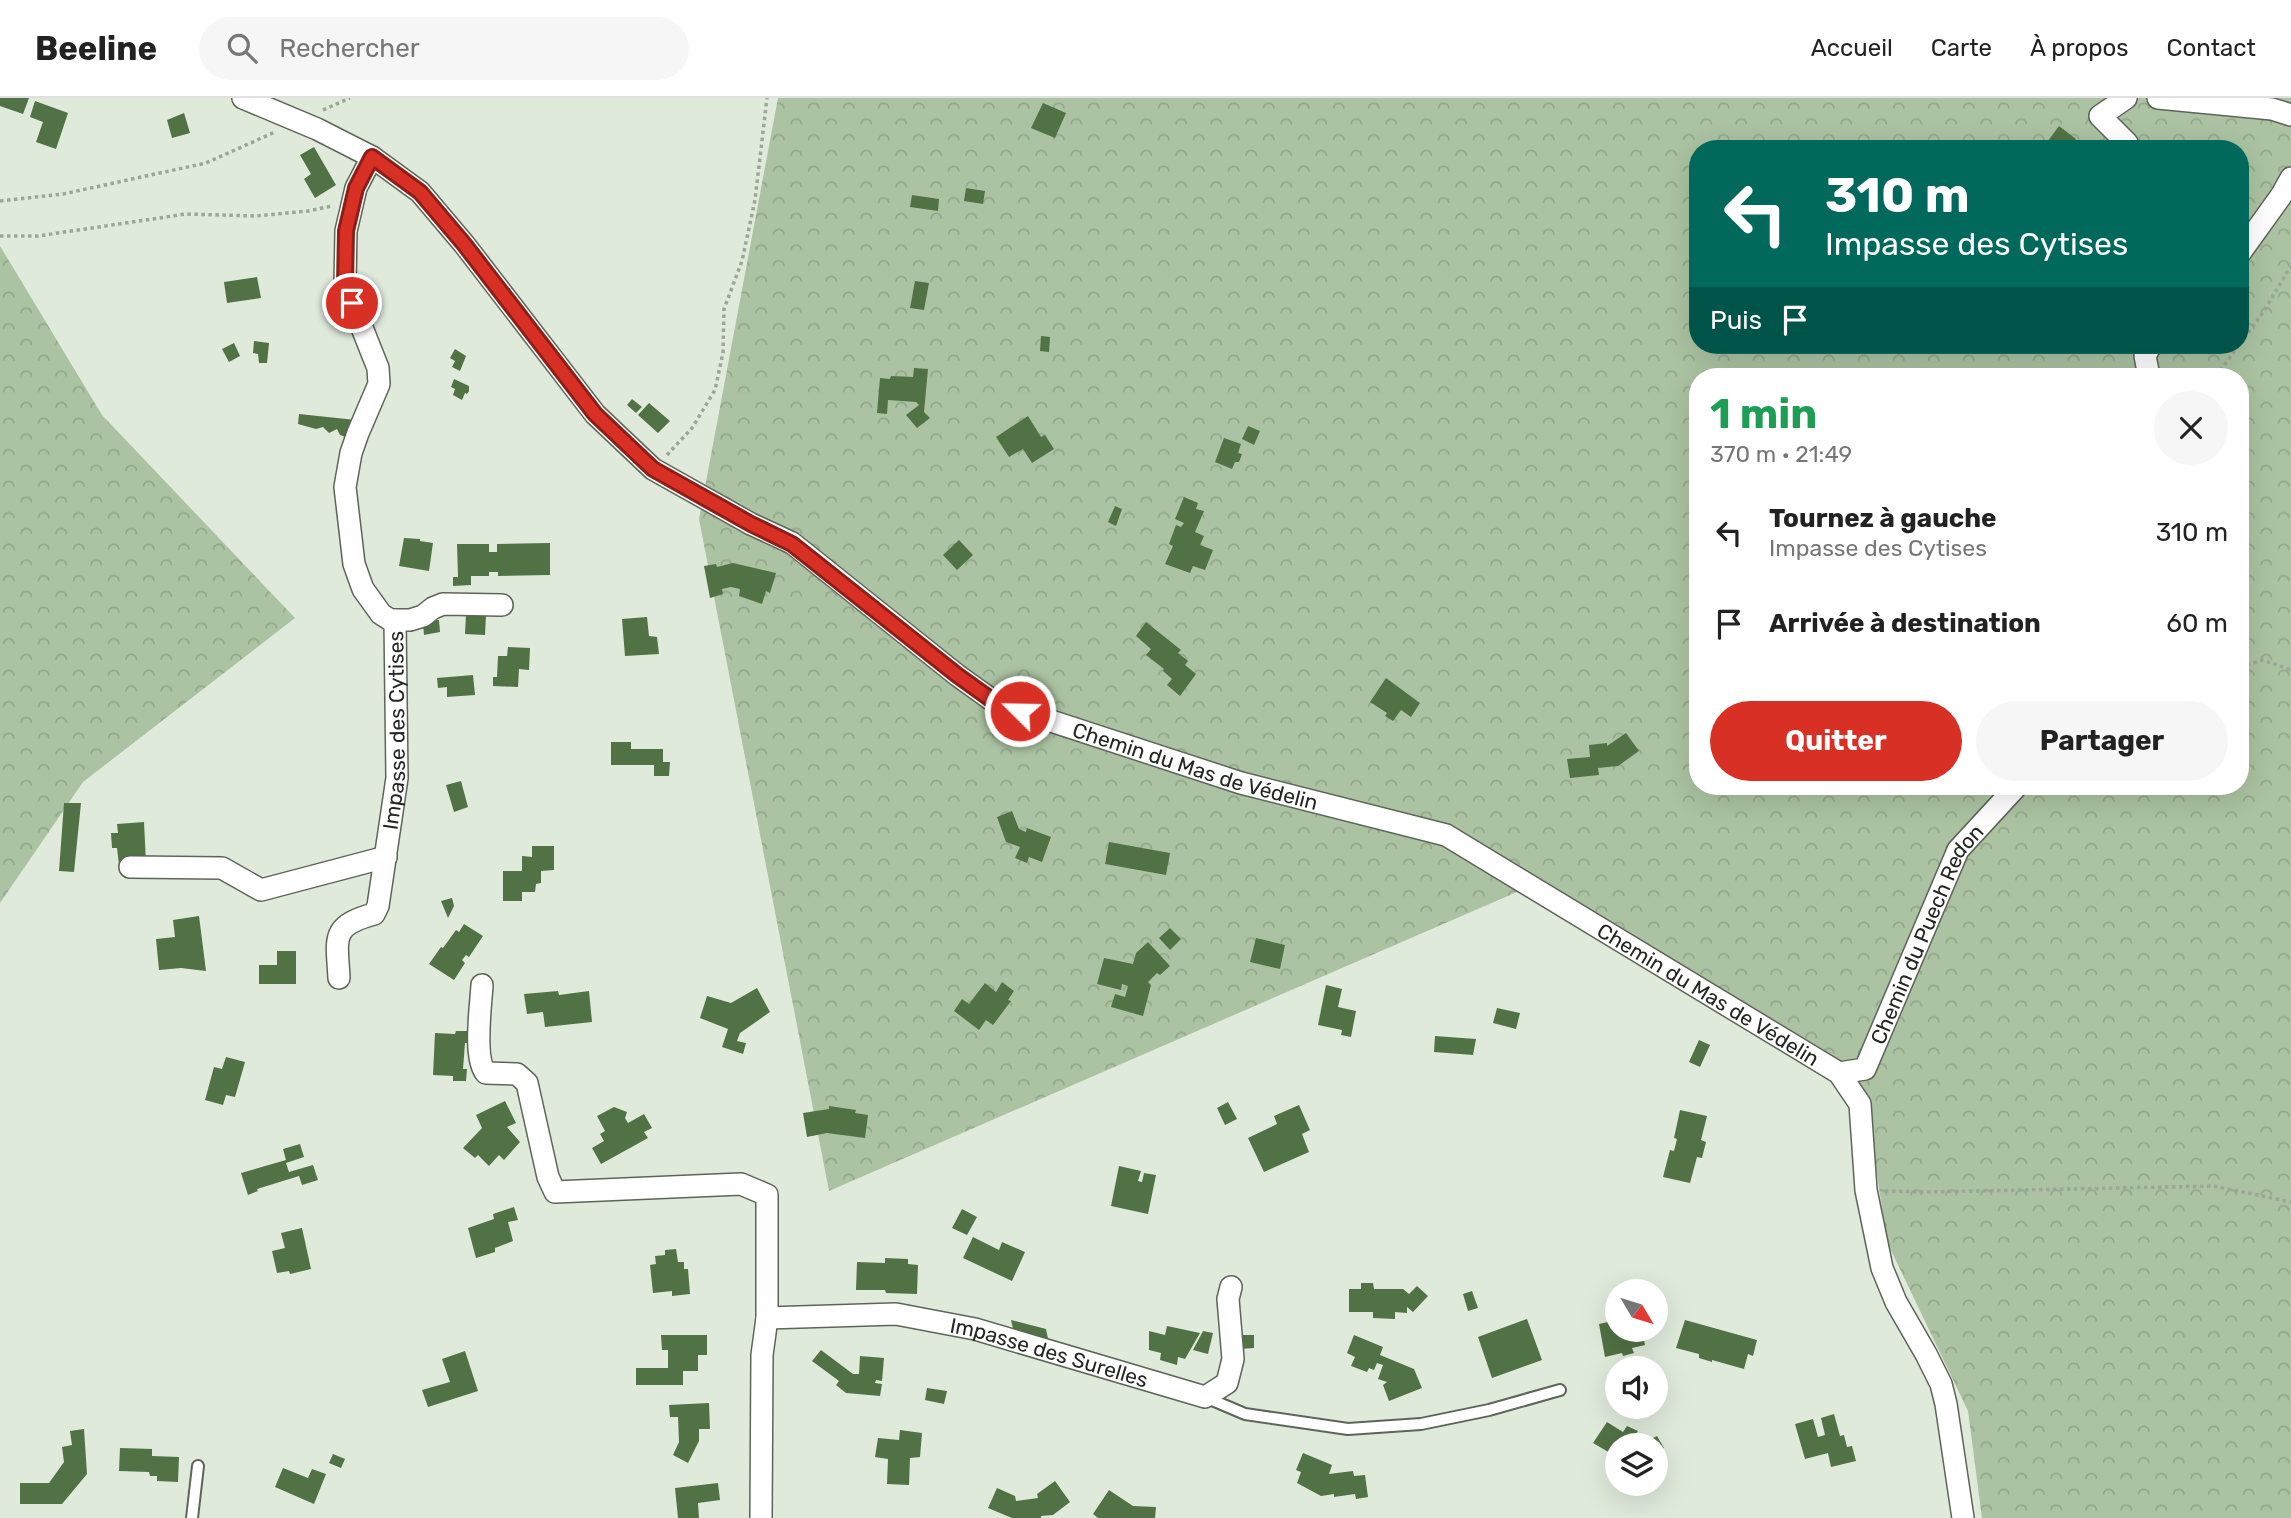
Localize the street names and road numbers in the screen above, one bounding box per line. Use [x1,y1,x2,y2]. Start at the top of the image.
street label: Impasse des Cytises [377,631,410,831]
street label: Chemin du Mas de Védelin [1070,716,1321,815]
street label: Chemin du Puech Redon [1865,819,1988,1048]
street label: Chemin du Mas de Védelin [1593,917,1824,1071]
street label: Impasse des Surelles [948,1312,1151,1392]

